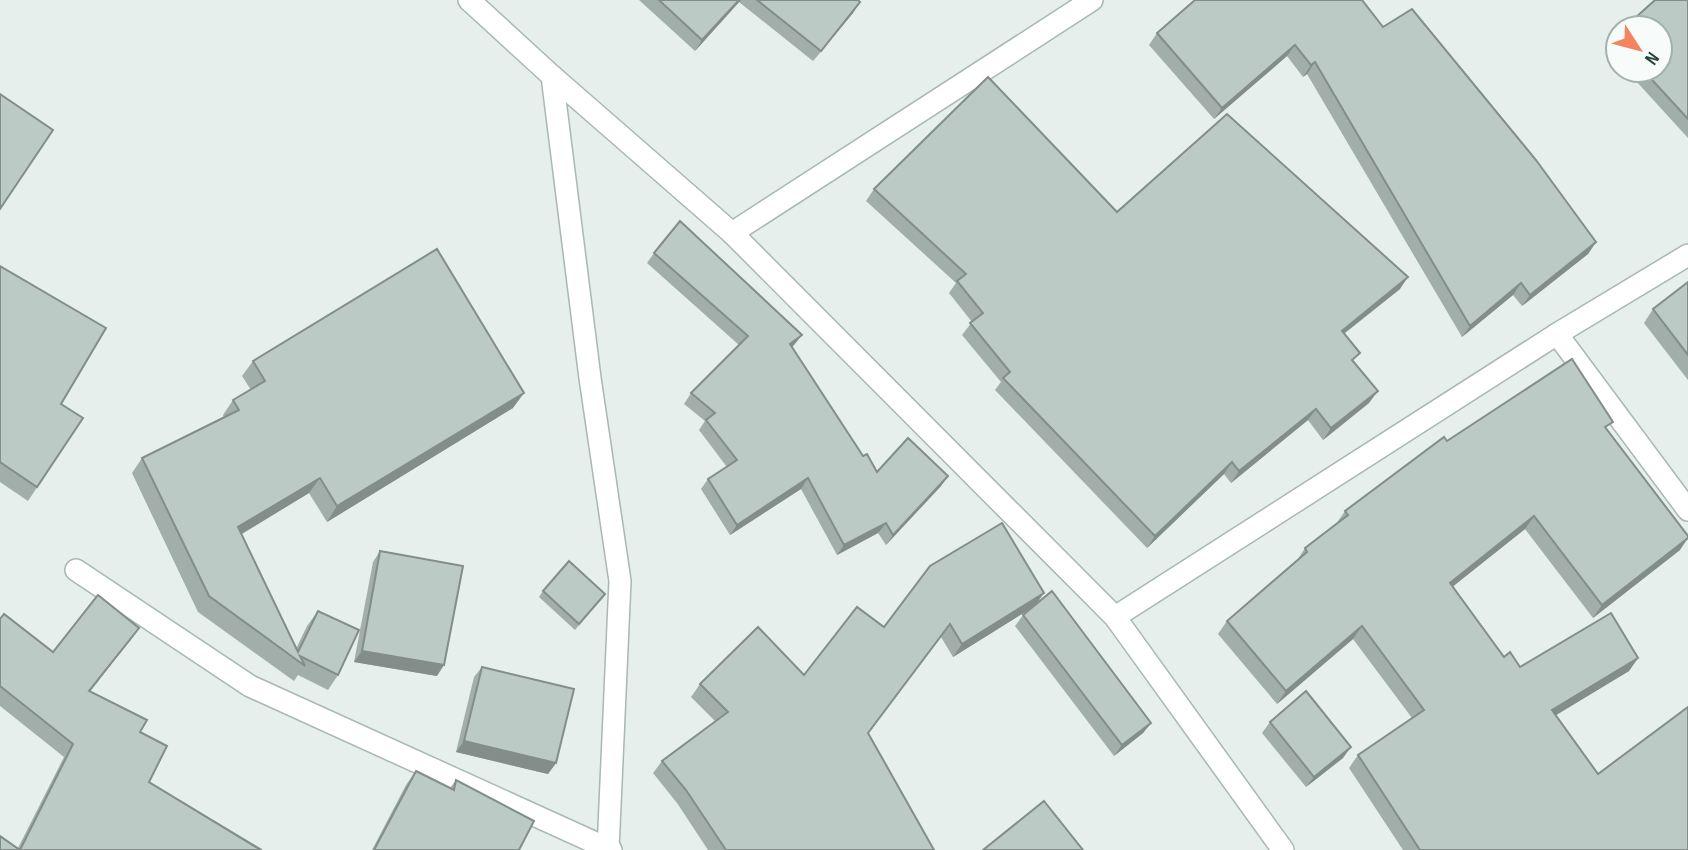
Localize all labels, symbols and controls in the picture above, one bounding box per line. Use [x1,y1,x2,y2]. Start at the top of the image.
north arrow [1604,14,1674,84]
text: N [1639,47,1664,69]

